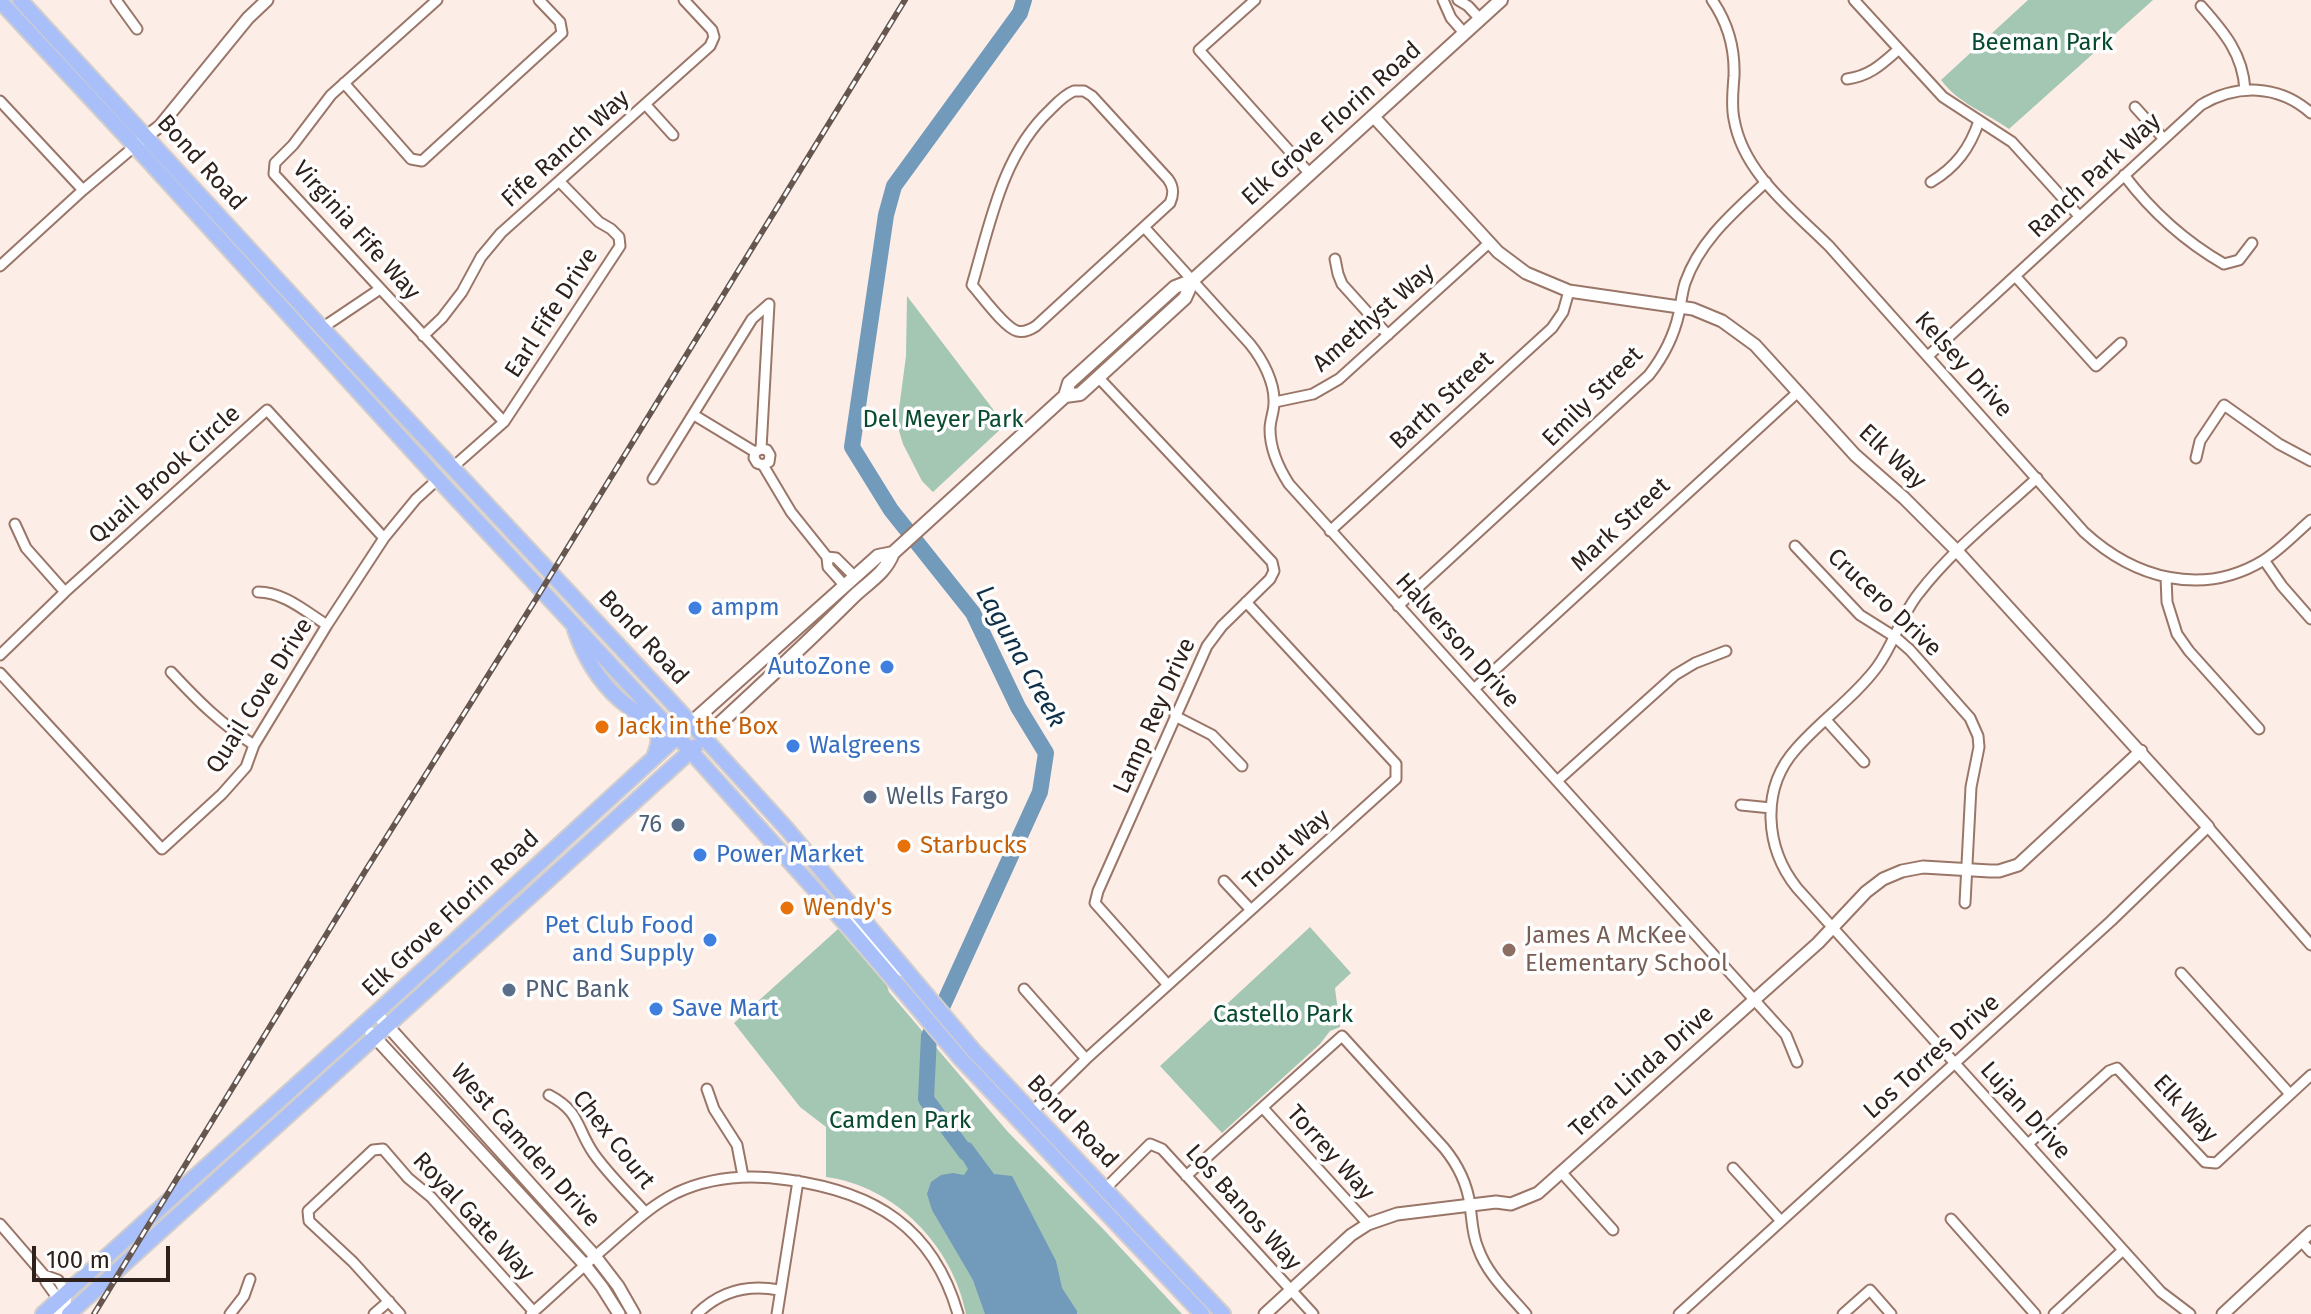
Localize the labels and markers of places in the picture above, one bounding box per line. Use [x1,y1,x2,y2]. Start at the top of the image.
place label: ampm [711,594,779,622]
marker: ampm [686,599,704,617]
place label: AutoZone [768,653,871,681]
marker: AutoZone [878,658,896,676]
place label: Jack in the Box [618,713,778,741]
marker: Jack in the Box [593,718,611,736]
place label: Walgreens [809,732,920,760]
marker: Walgreens [784,737,802,755]
place label: Wells Fargo [886,783,1009,811]
marker: Wells Fargo [861,788,879,806]
place label: 76 [639,811,662,839]
marker: 76 [669,816,687,834]
place label: Starbucks [920,832,1027,860]
marker: Starbucks [895,837,913,855]
place label: Power Market [716,841,864,869]
marker: Power Market [691,846,709,864]
place label: Wendy's [803,894,892,922]
marker: Wendy's [778,899,796,917]
place label: Pet Club Food and Supply [545,912,694,968]
place label: James A McKee Elementary School [1525,922,1728,978]
marker: Pet Club Food and Supply [701,931,719,949]
marker: James A McKee Elementary School [1500,941,1518,959]
place label: PNC Bank [525,976,629,1004]
marker: PNC Bank [500,981,518,999]
place label: Save Mart [672,995,779,1023]
marker: Save Mart [647,1000,665,1018]

